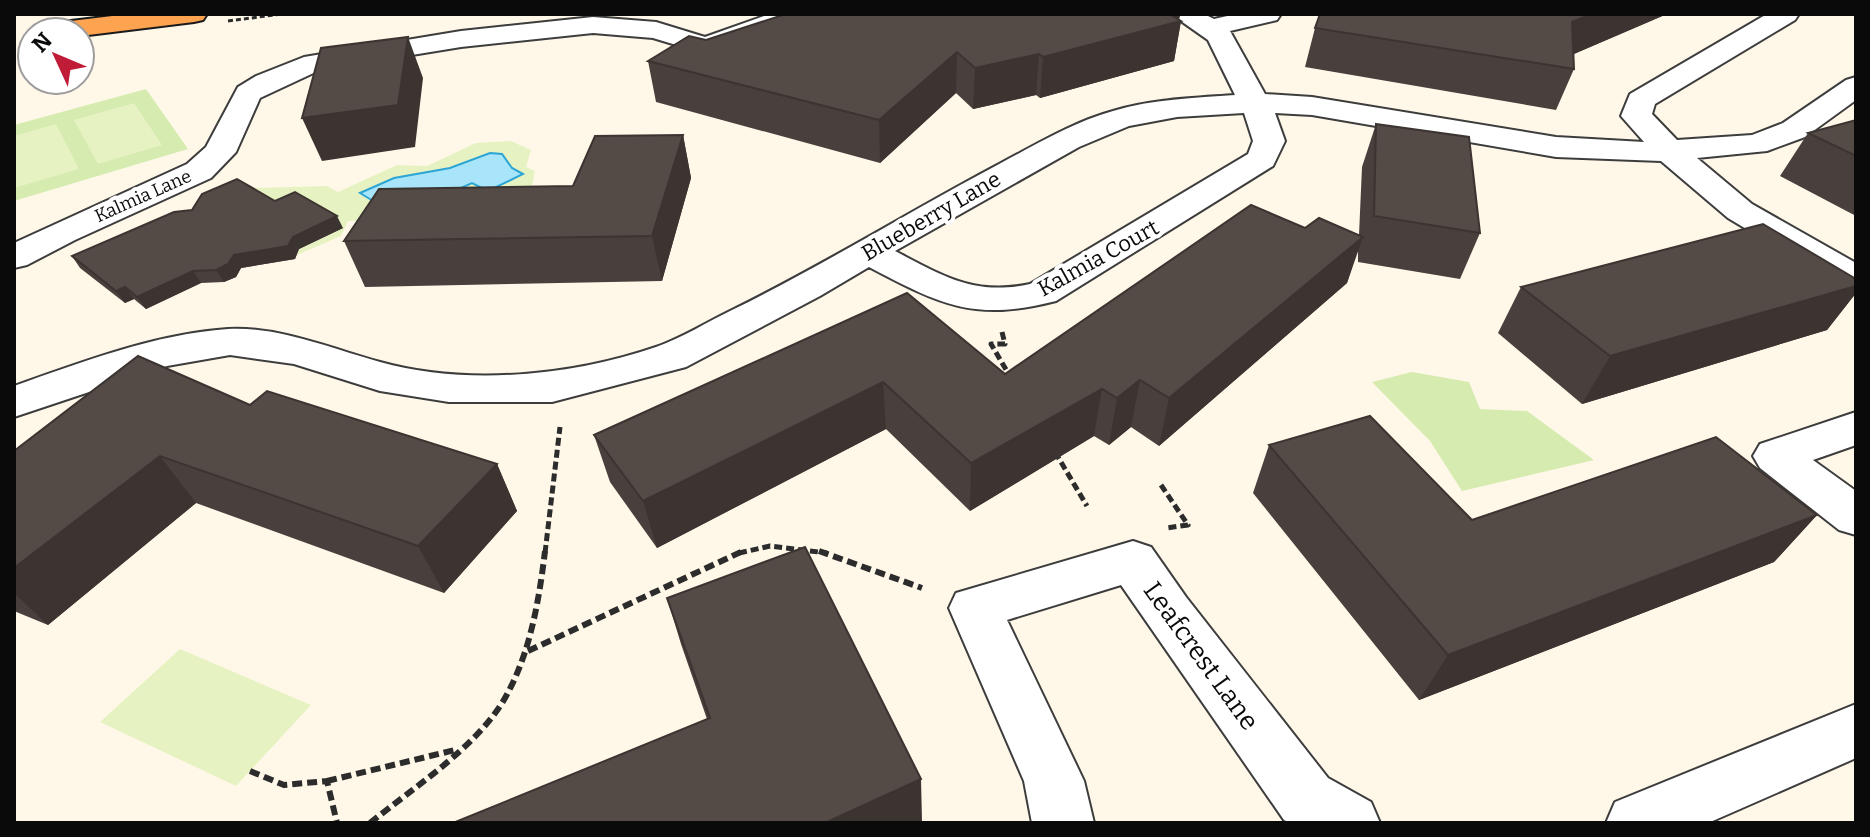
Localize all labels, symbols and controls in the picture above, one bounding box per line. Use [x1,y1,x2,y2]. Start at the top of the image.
north arrow [16,16,96,96]
text: N [26,27,58,58]
street label: Kalmia Lane [91,165,195,227]
street label: Blueberry Lane [857,165,1005,267]
street label: Kalmia Court [1033,214,1163,302]
street label: Leafcrest Lane [1137,576,1265,736]

